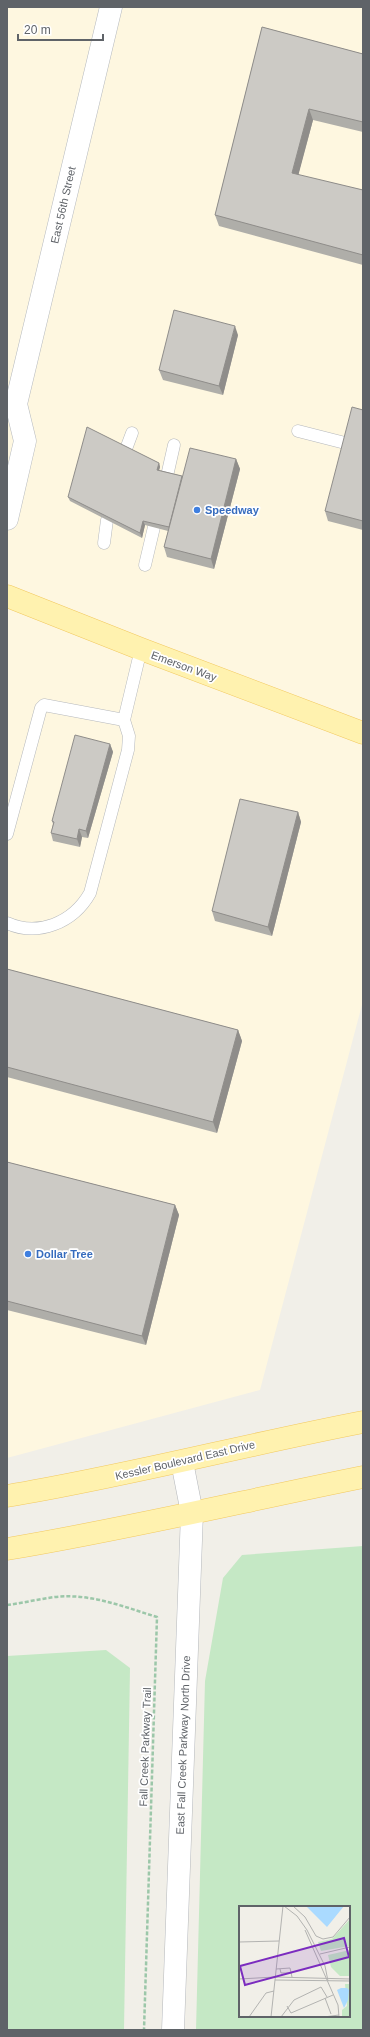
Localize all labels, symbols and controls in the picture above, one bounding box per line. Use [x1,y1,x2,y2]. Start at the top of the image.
scale bar [18,16,103,42]
text: 20 m [24,23,51,37]
street label: East 56th Street [48,165,78,245]
place label: Speedway [205,504,260,516]
marker: Speedway [192,505,202,515]
street label: Emerson Way [150,649,219,684]
place label: Dollar Tree [36,1248,93,1260]
marker: Dollar Tree [23,1249,33,1259]
street label: Kessler Boulevard East Drive [114,1438,256,1482]
street label: East Fall Creek Parkway North Drive [174,1655,192,1835]
street label: Fall Creek Parkway Trail [137,1687,153,1807]
inset map [239,1906,350,2017]

